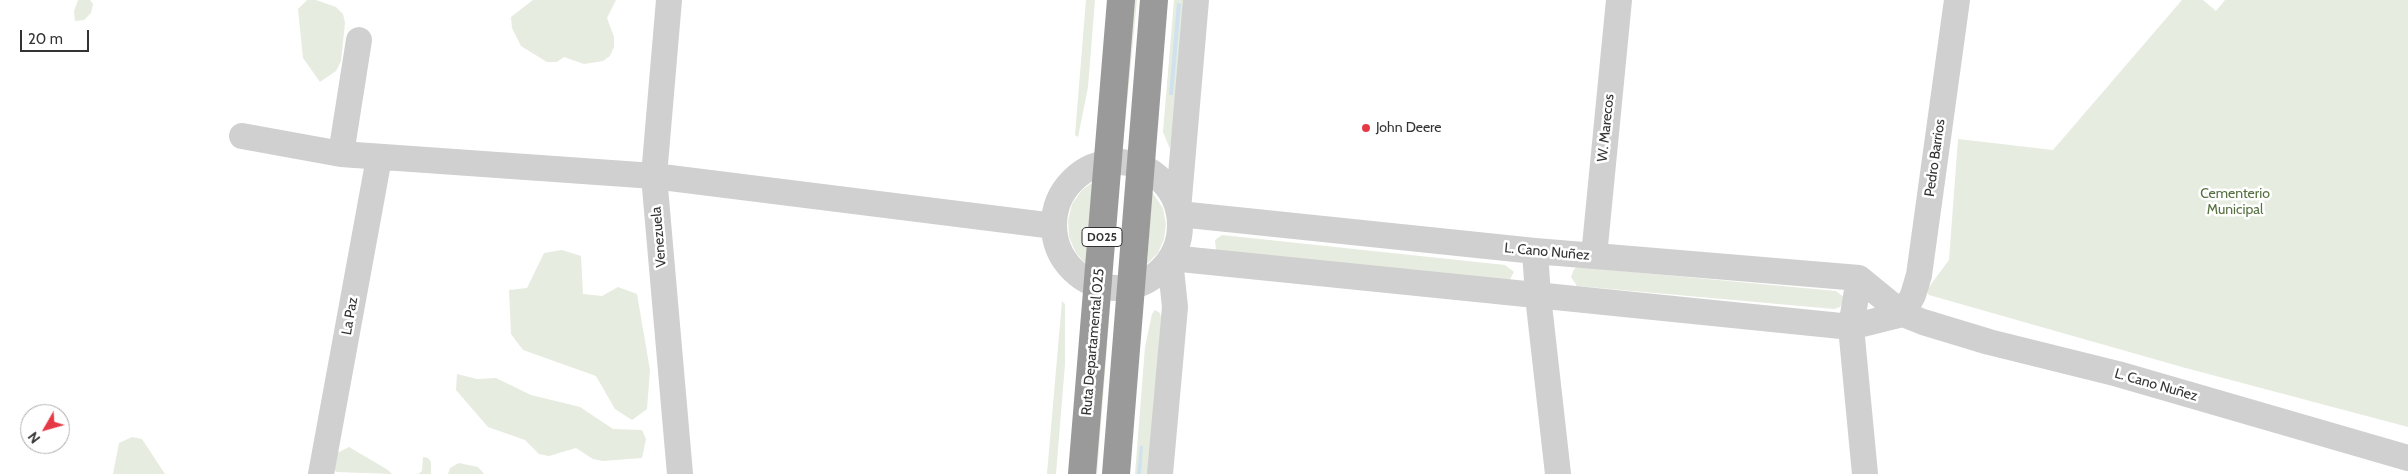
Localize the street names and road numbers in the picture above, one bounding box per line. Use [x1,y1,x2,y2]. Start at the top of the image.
street label: W. Marecos [1594,93,1618,163]
street label: Pedro Barrios [1921,118,1949,198]
street label: Venezuela [648,206,670,268]
road number: D025 [1082,228,1122,246]
street label: L. Cano Nuñez [1504,240,1590,264]
street label: Ruta Departamental 025 [1078,268,1108,416]
street label: La Paz [338,296,362,336]
street label: L. Cano Nuñez [2112,365,2200,405]

